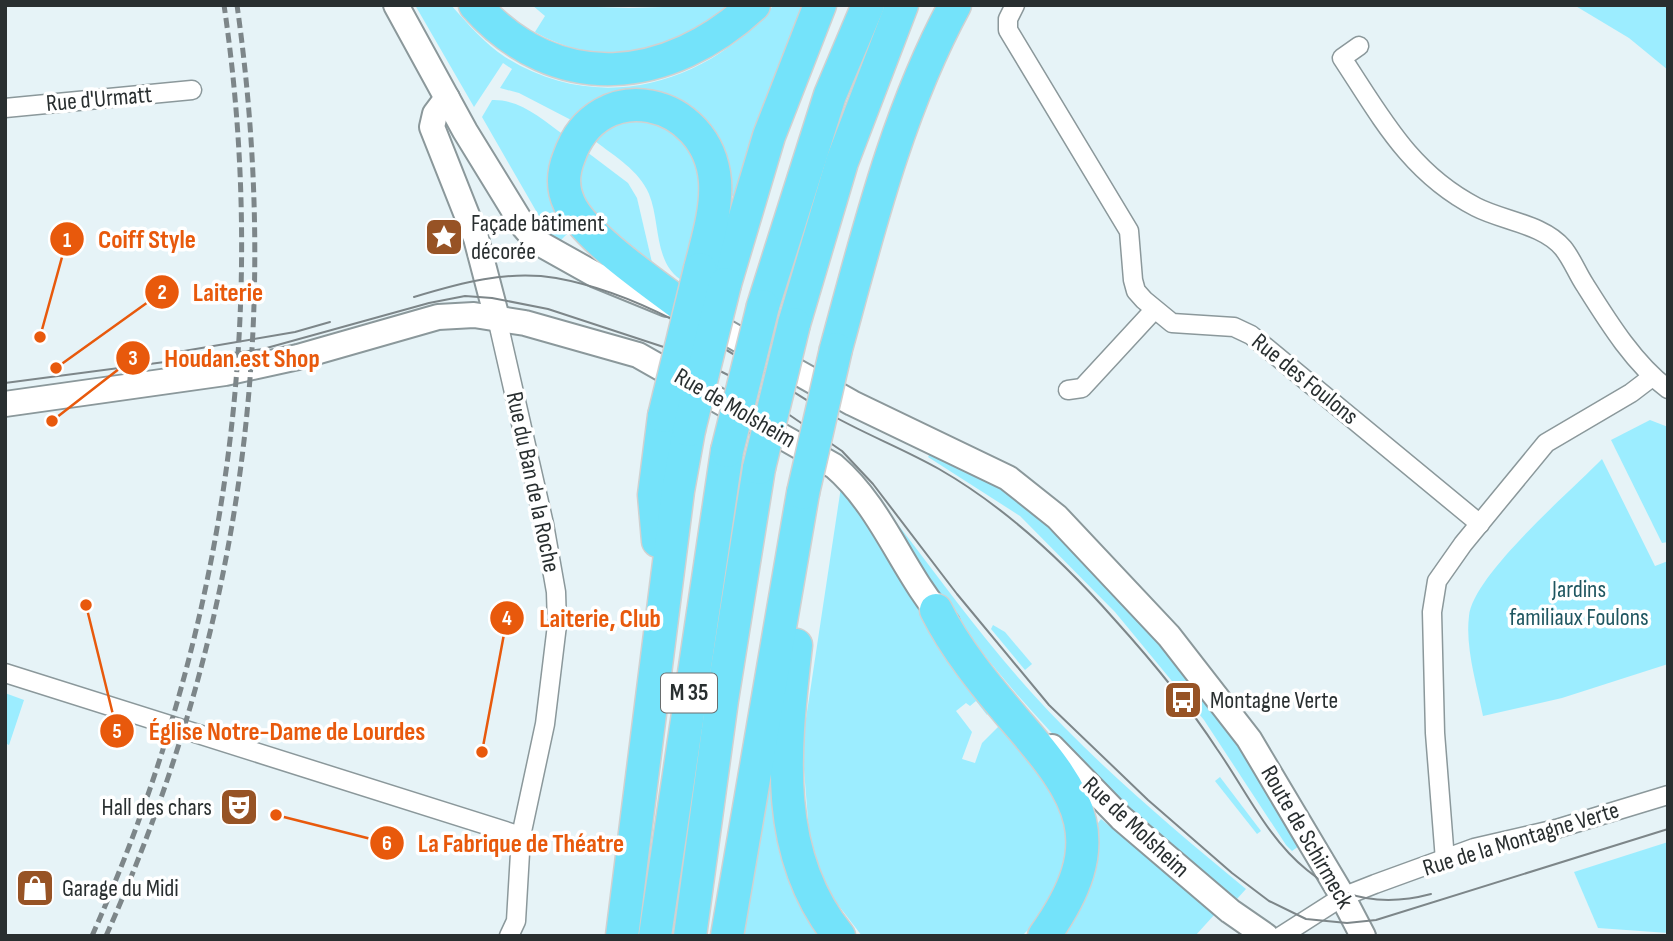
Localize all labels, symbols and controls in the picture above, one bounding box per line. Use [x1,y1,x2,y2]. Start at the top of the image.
street label: Rue d'Urmatt [45,80,153,118]
place label: Façade bâtiment décorée [471,209,605,266]
callout: Coiff Style [49,216,210,263]
place icon: Façade bâtiment décorée [423,216,465,258]
text: Coiff Style [98,225,196,256]
text: 1 [63,228,71,253]
callout: Laiterie [144,269,277,316]
text: Laiterie [193,278,263,309]
text: 2 [157,280,167,305]
street label: Rue des Foulons [1246,327,1364,431]
callout: Houdan.est Shop [116,335,334,382]
text: Houdan.est Shop [164,344,320,375]
text: 3 [128,346,138,371]
street label: Rue de Molsheim [669,362,801,454]
street label: Rue du Ban de la Roche [500,389,566,575]
park label: Jardins familiaux Foulons [1509,575,1649,632]
callout: Laiterie, Club [490,594,675,641]
text: Laiterie, Club [539,604,661,635]
text: 4 [502,606,512,631]
road number: M 35 [661,674,717,712]
bus stop icon: Montagne Verte [1162,679,1204,721]
place label: Montagne Verte [1210,686,1338,715]
callout: Église Notre-Dame de Lourdes [99,708,439,755]
text: Église Notre-Dame de Lourdes [149,717,425,748]
text: 5 [112,719,122,744]
street label: Route de Schirmeck [1254,760,1360,914]
street label: Rue de Molsheim [1077,770,1195,884]
theatre icon: Hall des chars [218,786,260,828]
place label: Hall des chars [101,793,212,822]
street label: Rue de la Montagne Verte [1419,795,1623,883]
callout: La Fabrique de Théatre [369,819,639,866]
text: La Fabrique de Théatre [418,829,624,860]
text: 6 [382,831,392,856]
shop icon: Garage du Midi [14,867,56,909]
place label: Garage du Midi [62,874,179,903]

